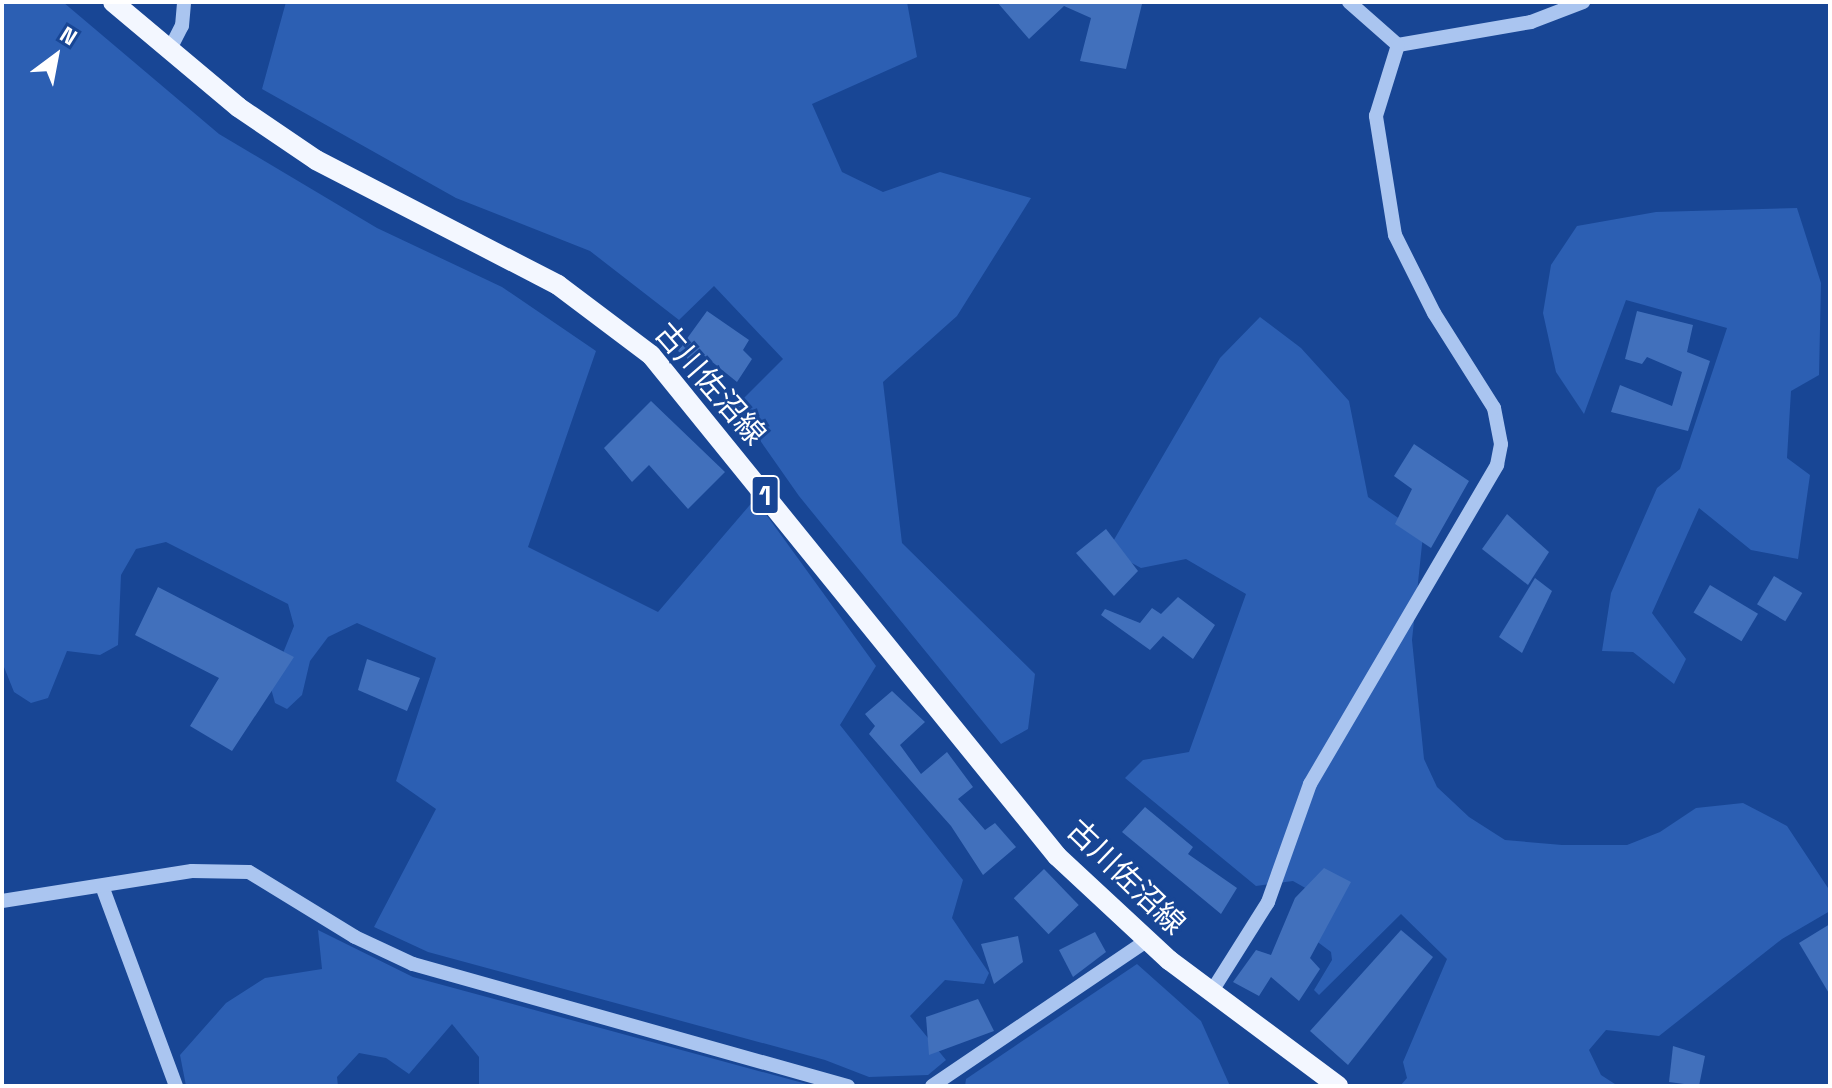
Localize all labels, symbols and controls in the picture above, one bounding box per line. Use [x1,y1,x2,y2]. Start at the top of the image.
north arrow [16,16,96,96]
text: N [55,20,82,51]
street label: 古川佐沼線 [647,316,773,452]
road number: 1 [749,471,781,519]
street label: 古川佐沼線 [1060,812,1192,942]

